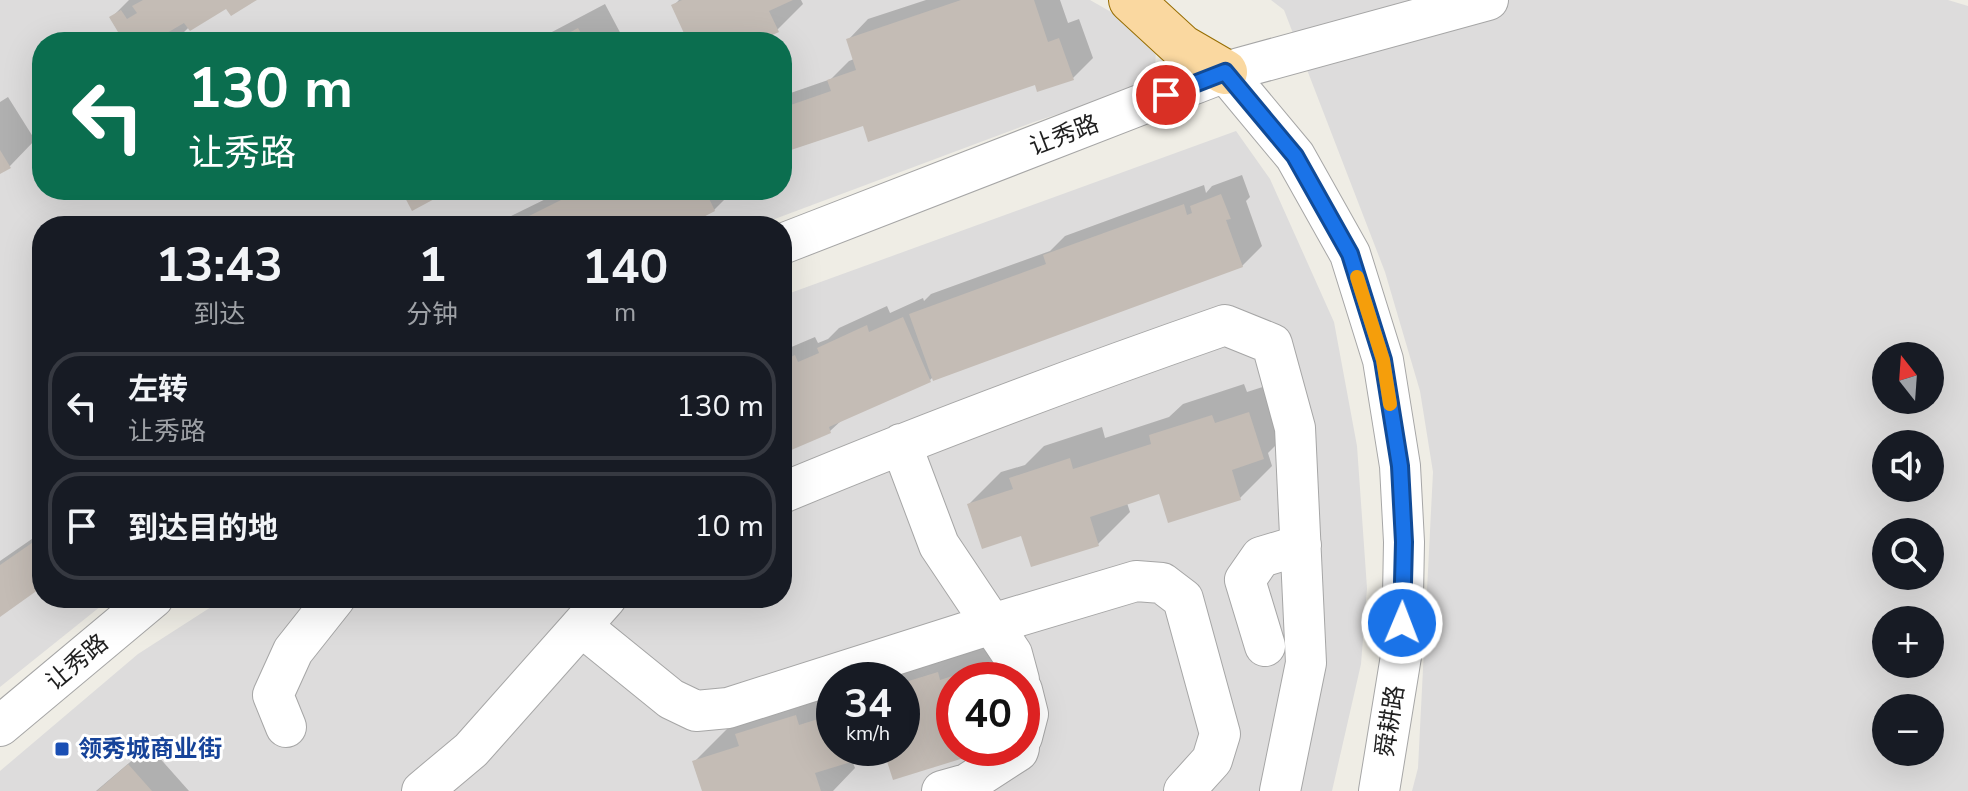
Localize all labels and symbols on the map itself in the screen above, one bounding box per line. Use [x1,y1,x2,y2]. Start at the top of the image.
pin [1132,61,1200,129]
street label: 让秀路 [1025,107,1103,163]
north arrow [1872,342,1944,414]
position arrow [1360,581,1444,665]
street label: 让秀路 [39,627,115,697]
speed limit sign: 40 [936,662,1040,766]
street label: 舜耕路 [1369,683,1411,759]
place label: 领秀城商业街 [78,733,222,765]
marker: 领秀城商业街 [53,740,71,758]

